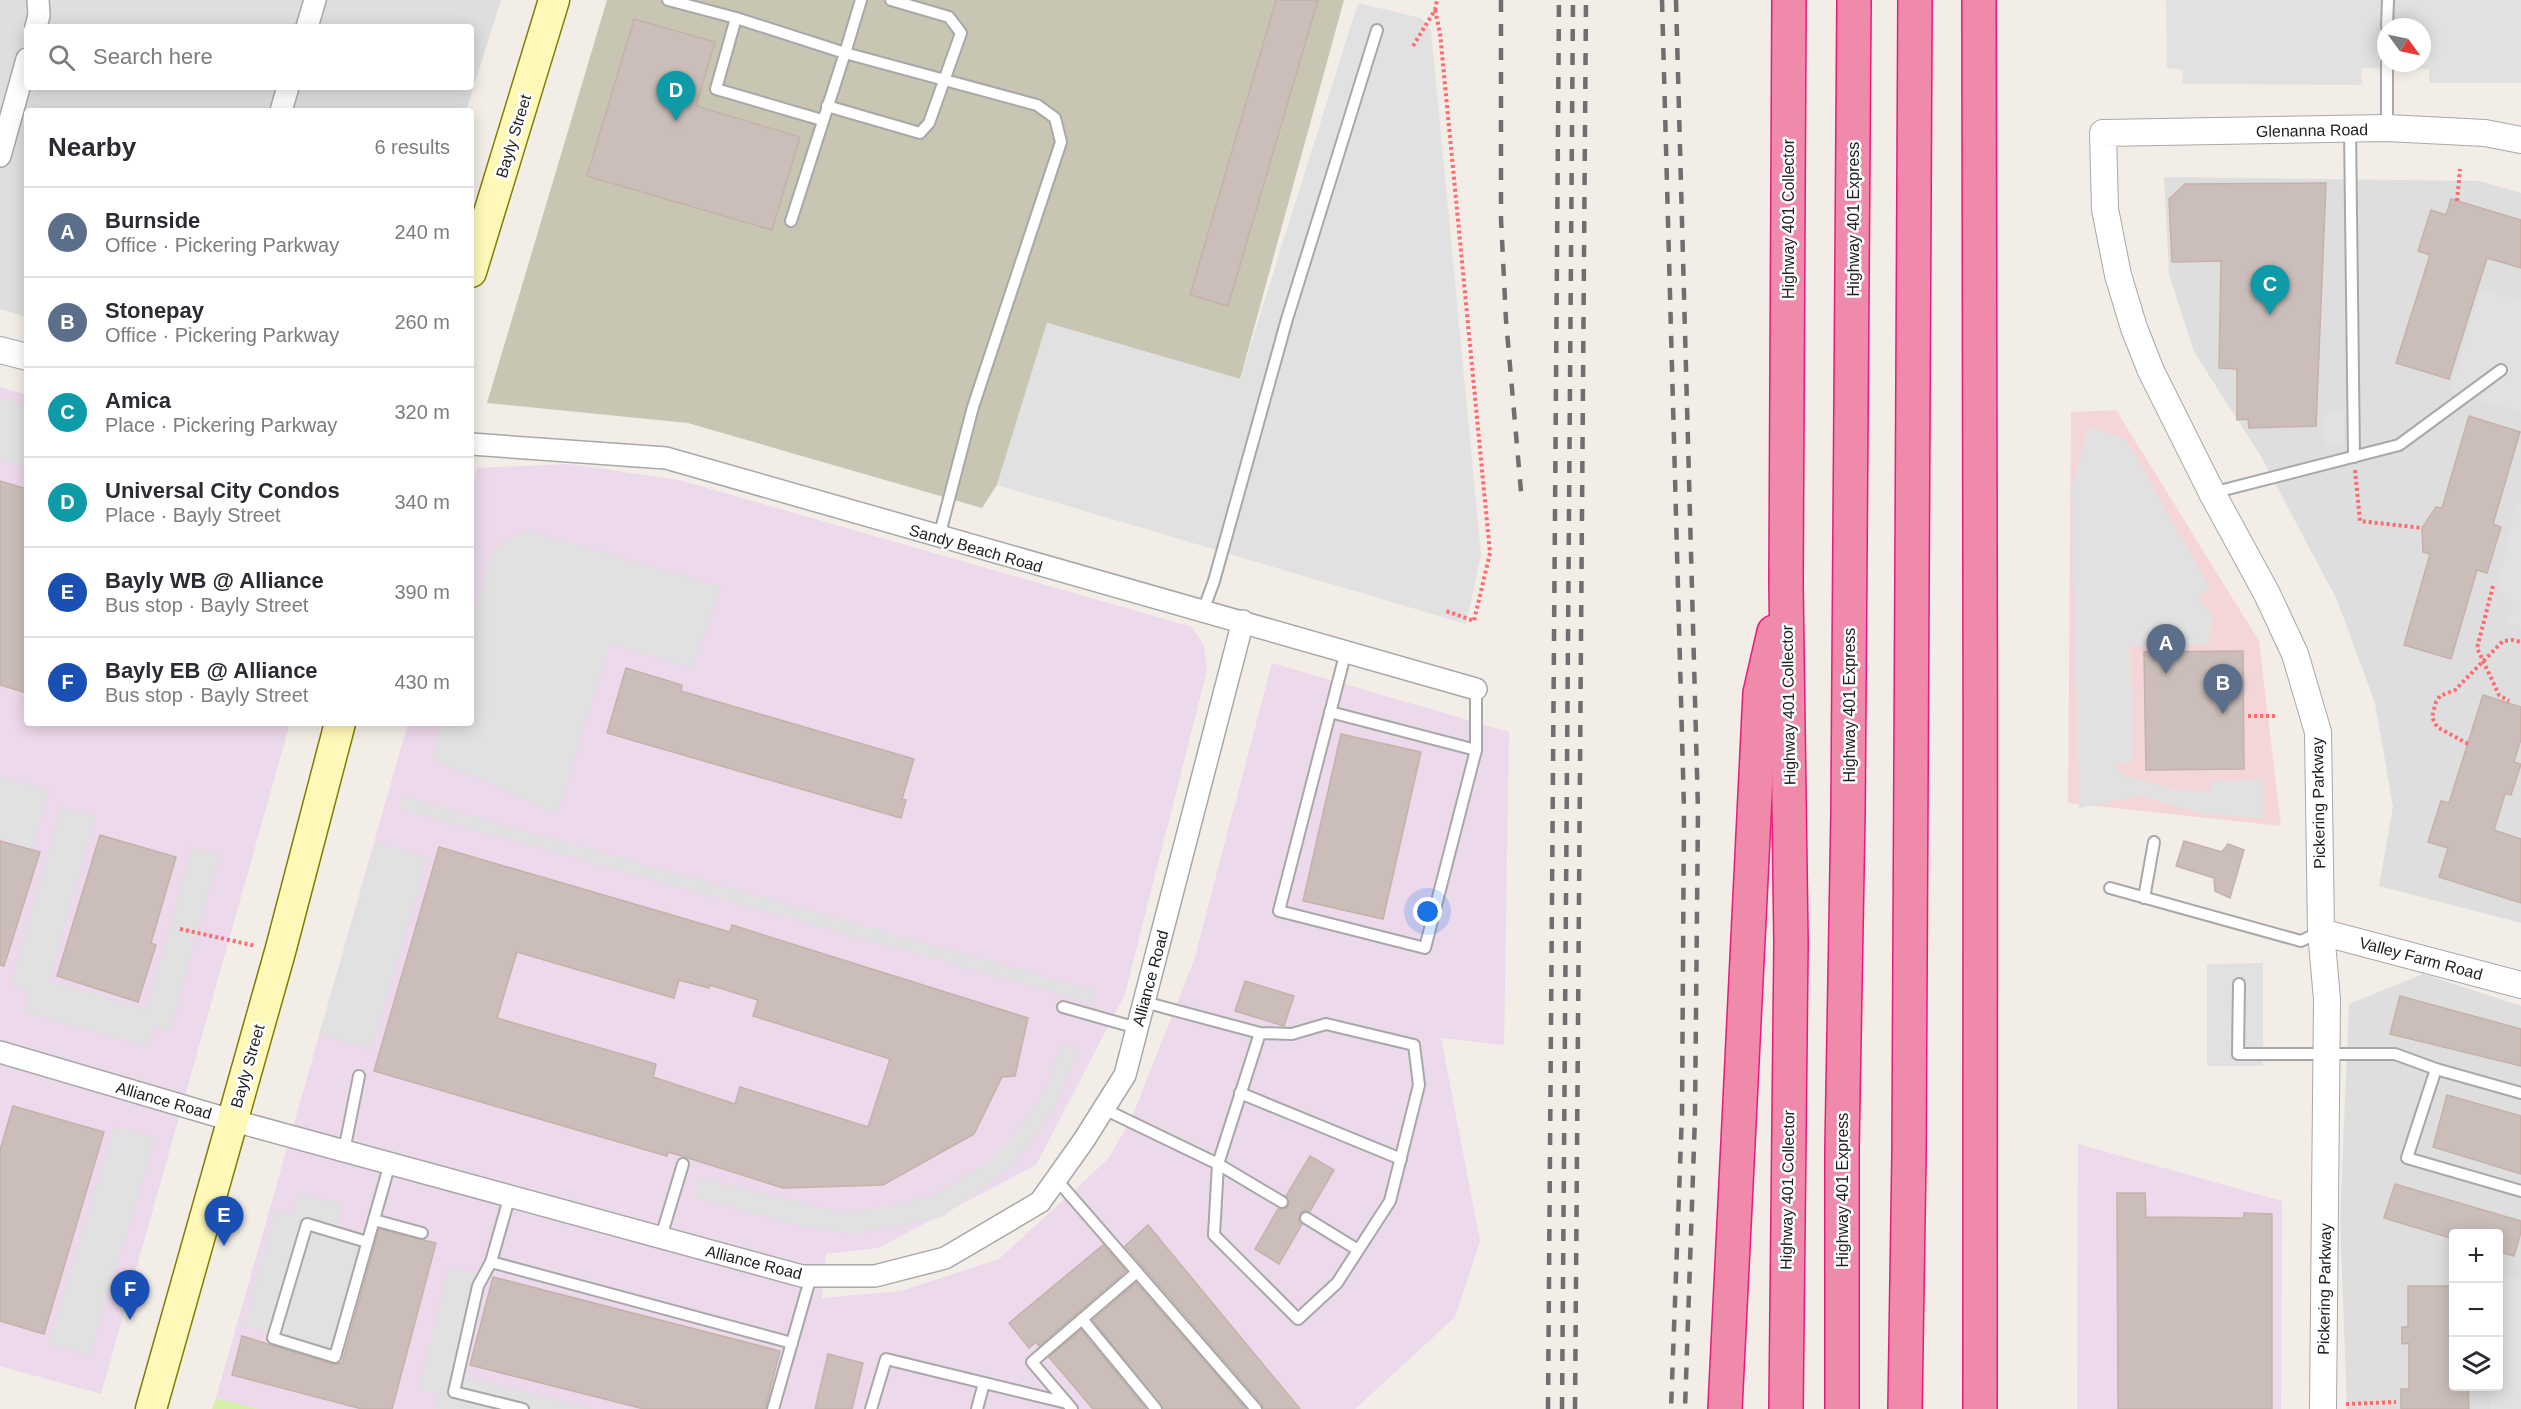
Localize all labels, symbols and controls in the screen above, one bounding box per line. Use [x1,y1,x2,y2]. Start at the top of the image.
north arrow [2377,18,2431,72]
search box [24,24,474,90]
icon: search [45,41,78,74]
text: Search here [93,44,213,69]
pin: D [656,72,696,121]
street label: Bayly Street [493,92,534,180]
street label: Glenanna Road [2256,121,2368,140]
text: Nearby [48,132,136,162]
text: 6 results [374,136,450,158]
street label: Highway 401 Collector [1780,138,1797,299]
street label: Highway 401 Express [1845,142,1862,296]
text: Burnside [105,208,200,233]
text: A [60,221,75,243]
text: 240 m [394,221,450,243]
text: Office · Pickering Parkway [105,234,339,256]
pin: C [2250,266,2290,315]
text: Stonepay [105,298,204,323]
text: B [60,311,75,333]
text: 260 m [394,311,450,333]
text: Office · Pickering Parkway [105,324,339,346]
text: Amica [105,388,171,413]
text: C [60,401,75,423]
text: 320 m [394,401,450,423]
text: Place · Pickering Parkway [105,414,337,436]
text: Universal City Condos [105,478,340,503]
text: D [60,491,75,513]
text: 340 m [394,491,450,513]
text: Place · Bayly Street [105,504,281,526]
street label: Sandy Beach Road [907,521,1044,576]
text: Bayly WB @ Alliance [105,568,324,593]
text: E [61,581,74,603]
text: 390 m [394,581,450,603]
text: Bus stop · Bayly Street [105,594,308,616]
street label: Highway 401 Collector [1779,624,1798,785]
pin: A [2146,624,2186,674]
street label: Highway 401 Express [1841,628,1858,782]
text: Bayly EB @ Alliance [105,658,318,683]
pin: B [2204,664,2242,714]
text: F [61,671,74,693]
text: 430 m [394,671,450,693]
text: Bus stop · Bayly Street [105,684,308,706]
street label: Pickering Parkway [2309,737,2328,869]
your location [1413,897,1442,926]
street label: Alliance Road [1129,928,1171,1028]
street label: Valley Farm Road [2357,934,2484,983]
street label: Bayly Street [227,1022,268,1110]
street label: Alliance Road [114,1079,214,1122]
street label: Highway 401 Collector [1778,1109,1797,1270]
street label: Highway 401 Express [1834,1113,1851,1267]
pin: E [204,1196,244,1246]
street label: Pickering Parkway [2315,1223,2334,1355]
map controls [2449,1229,2503,1391]
button: + [2449,1229,2503,1283]
street label: Alliance Road [704,1242,804,1283]
pin: F [110,1270,150,1320]
button: − [2449,1283,2503,1337]
button: layers [2449,1337,2503,1391]

